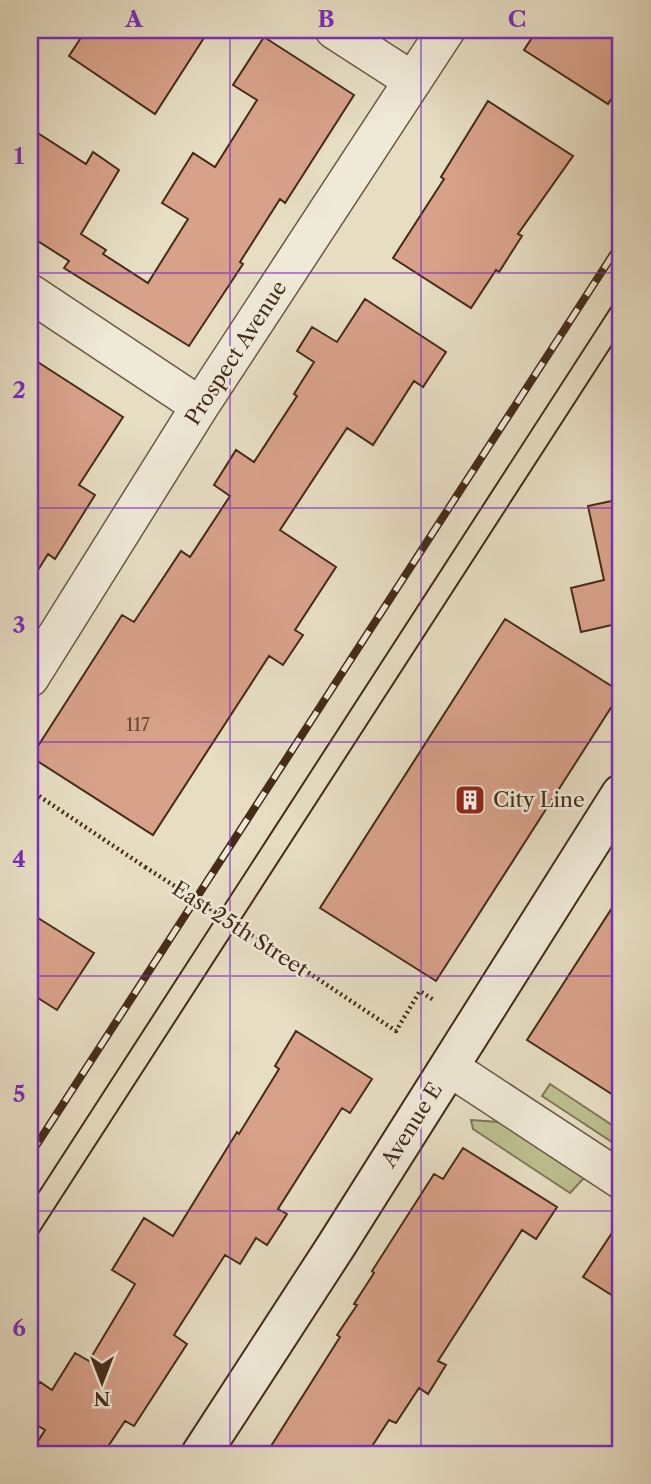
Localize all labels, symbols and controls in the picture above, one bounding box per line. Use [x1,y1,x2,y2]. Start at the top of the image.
text: A [124,5,144,33]
text: B [317,5,335,33]
text: C [508,5,526,33]
text: 1 [14,142,25,170]
street label: Prospect Avenue [180,276,292,430]
text: 2 [12,376,26,404]
text: 3 [13,611,26,639]
house number: 117 [126,714,150,736]
building icon: City Line [453,783,487,817]
place label: City Line [493,787,585,812]
text: 4 [12,845,26,873]
street label: East 25th Street [168,875,313,982]
street label: Avenue E [375,1078,447,1172]
text: 5 [13,1080,25,1108]
text: 6 [12,1314,26,1342]
north arrow [66,1348,136,1418]
text: N [94,1387,110,1410]

